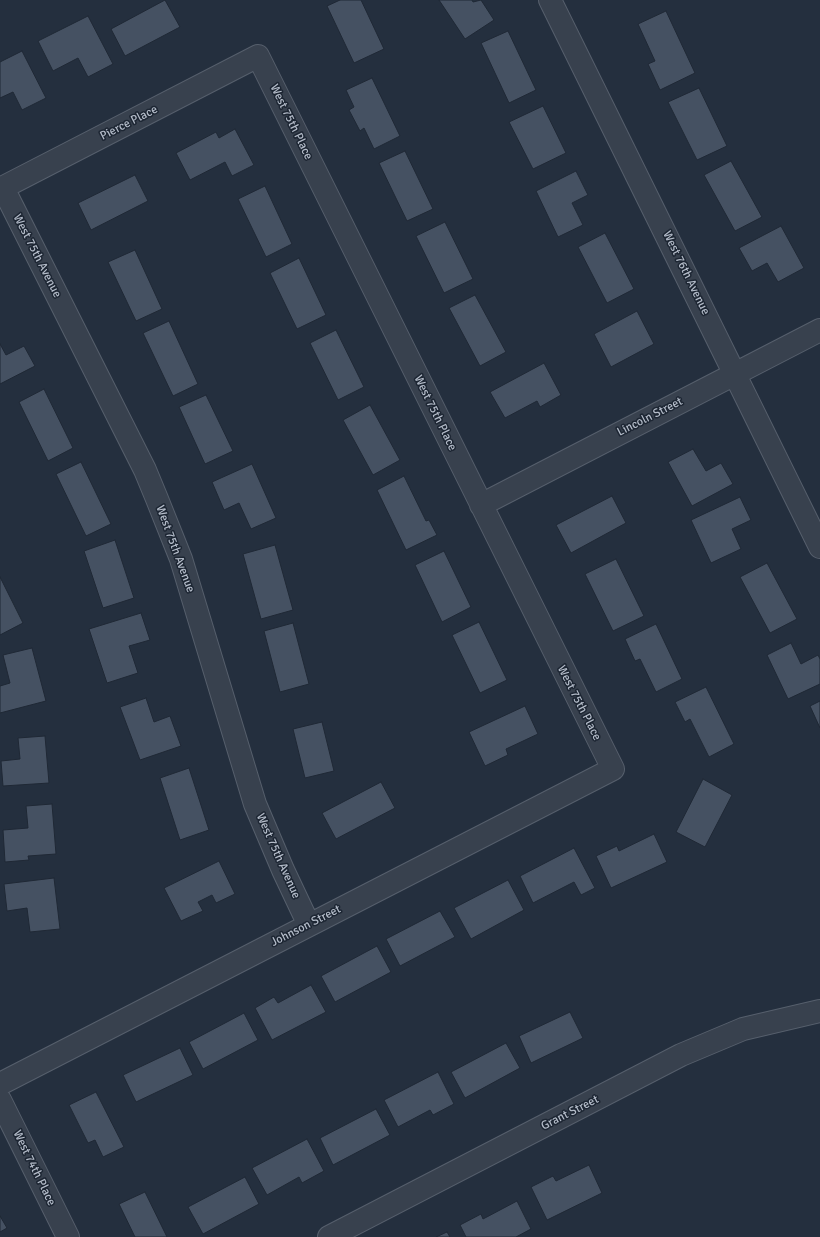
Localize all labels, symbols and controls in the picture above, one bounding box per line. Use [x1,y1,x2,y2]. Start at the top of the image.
street label: West 75th Place [267,82,315,162]
street label: Pierce Place [98,102,160,144]
street label: West 75th Avenue [10,212,64,300]
street label: West 76th Avenue [659,229,713,317]
street label: West 75th Place [411,373,459,453]
street label: Lincoln Street [615,394,685,440]
street label: West 75th Avenue [153,503,197,595]
street label: West 75th Place [554,663,604,743]
street label: West 75th Avenue [253,811,303,901]
street label: Johnson Street [269,902,343,950]
street label: Grant Street [539,1092,601,1134]
street label: West 74th Place [10,1128,58,1208]

